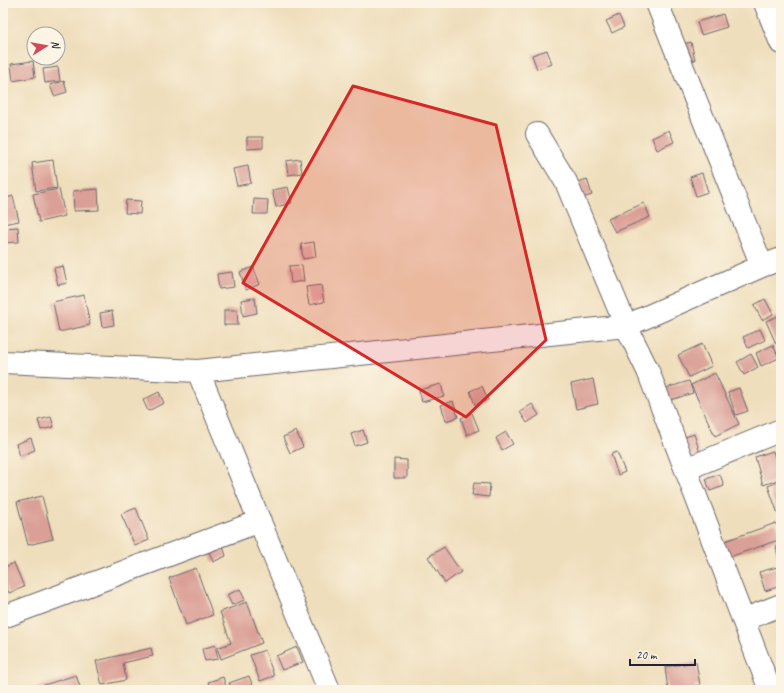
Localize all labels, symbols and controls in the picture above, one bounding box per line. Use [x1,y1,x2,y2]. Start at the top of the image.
north arrow [26,26,66,66]
text: N [48,39,64,51]
scale bar [630,641,695,667]
text: 20 m [636,647,658,663]

